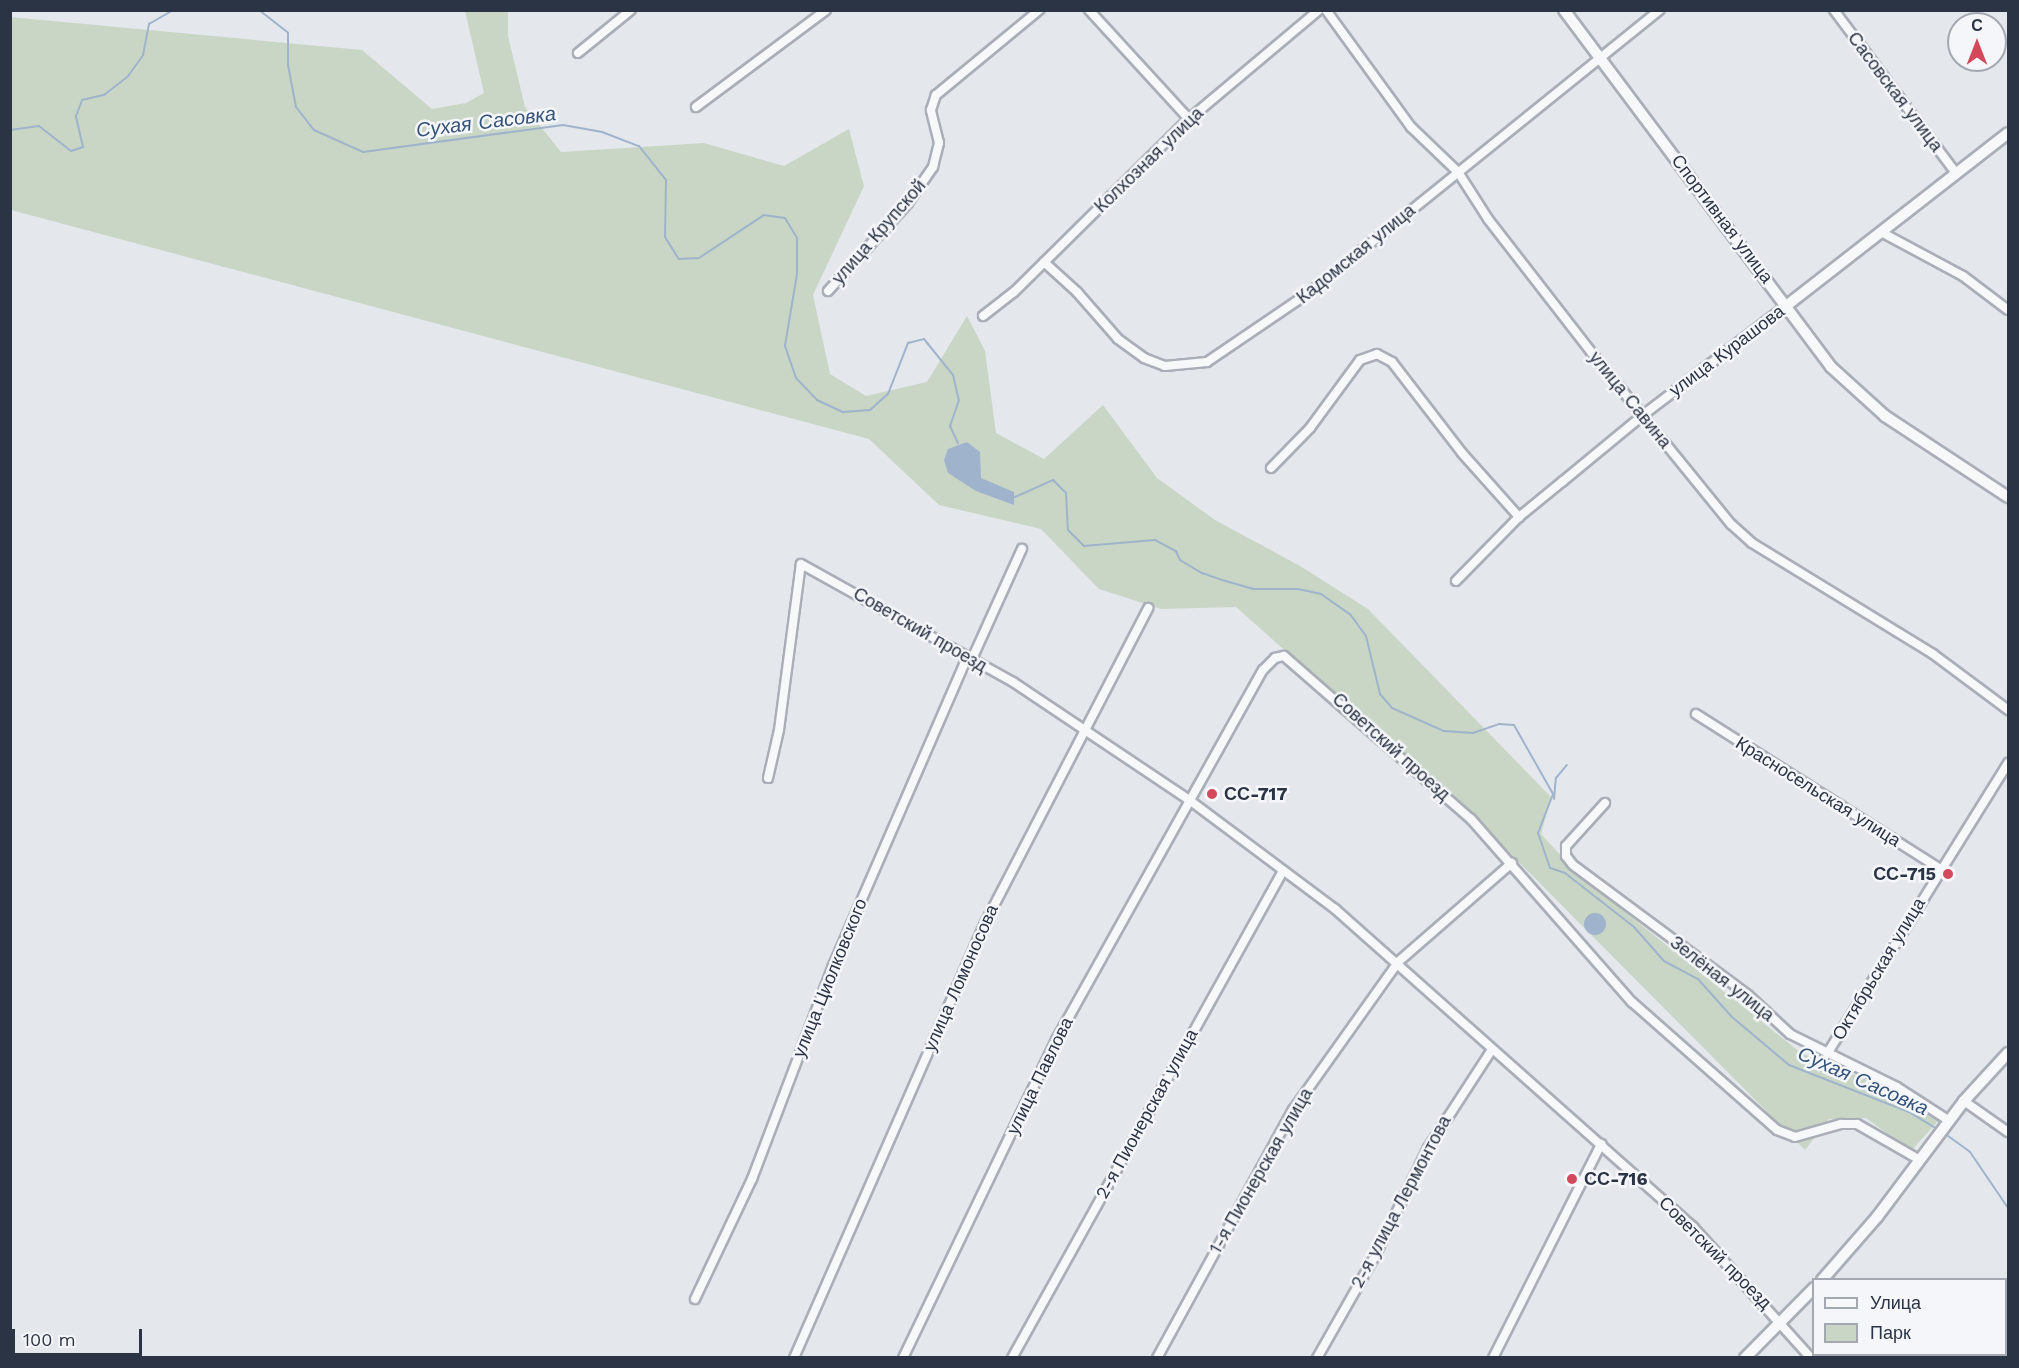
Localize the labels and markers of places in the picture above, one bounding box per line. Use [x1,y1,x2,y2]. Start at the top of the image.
place label: СС-717 [1224,783,1287,805]
marker: СС-717 [1205,787,1219,801]
place label: СС-715 [1873,863,1936,885]
marker: СС-715 [1941,867,1955,881]
place label: СС-716 [1584,1168,1647,1190]
marker: СС-716 [1565,1172,1579,1186]

